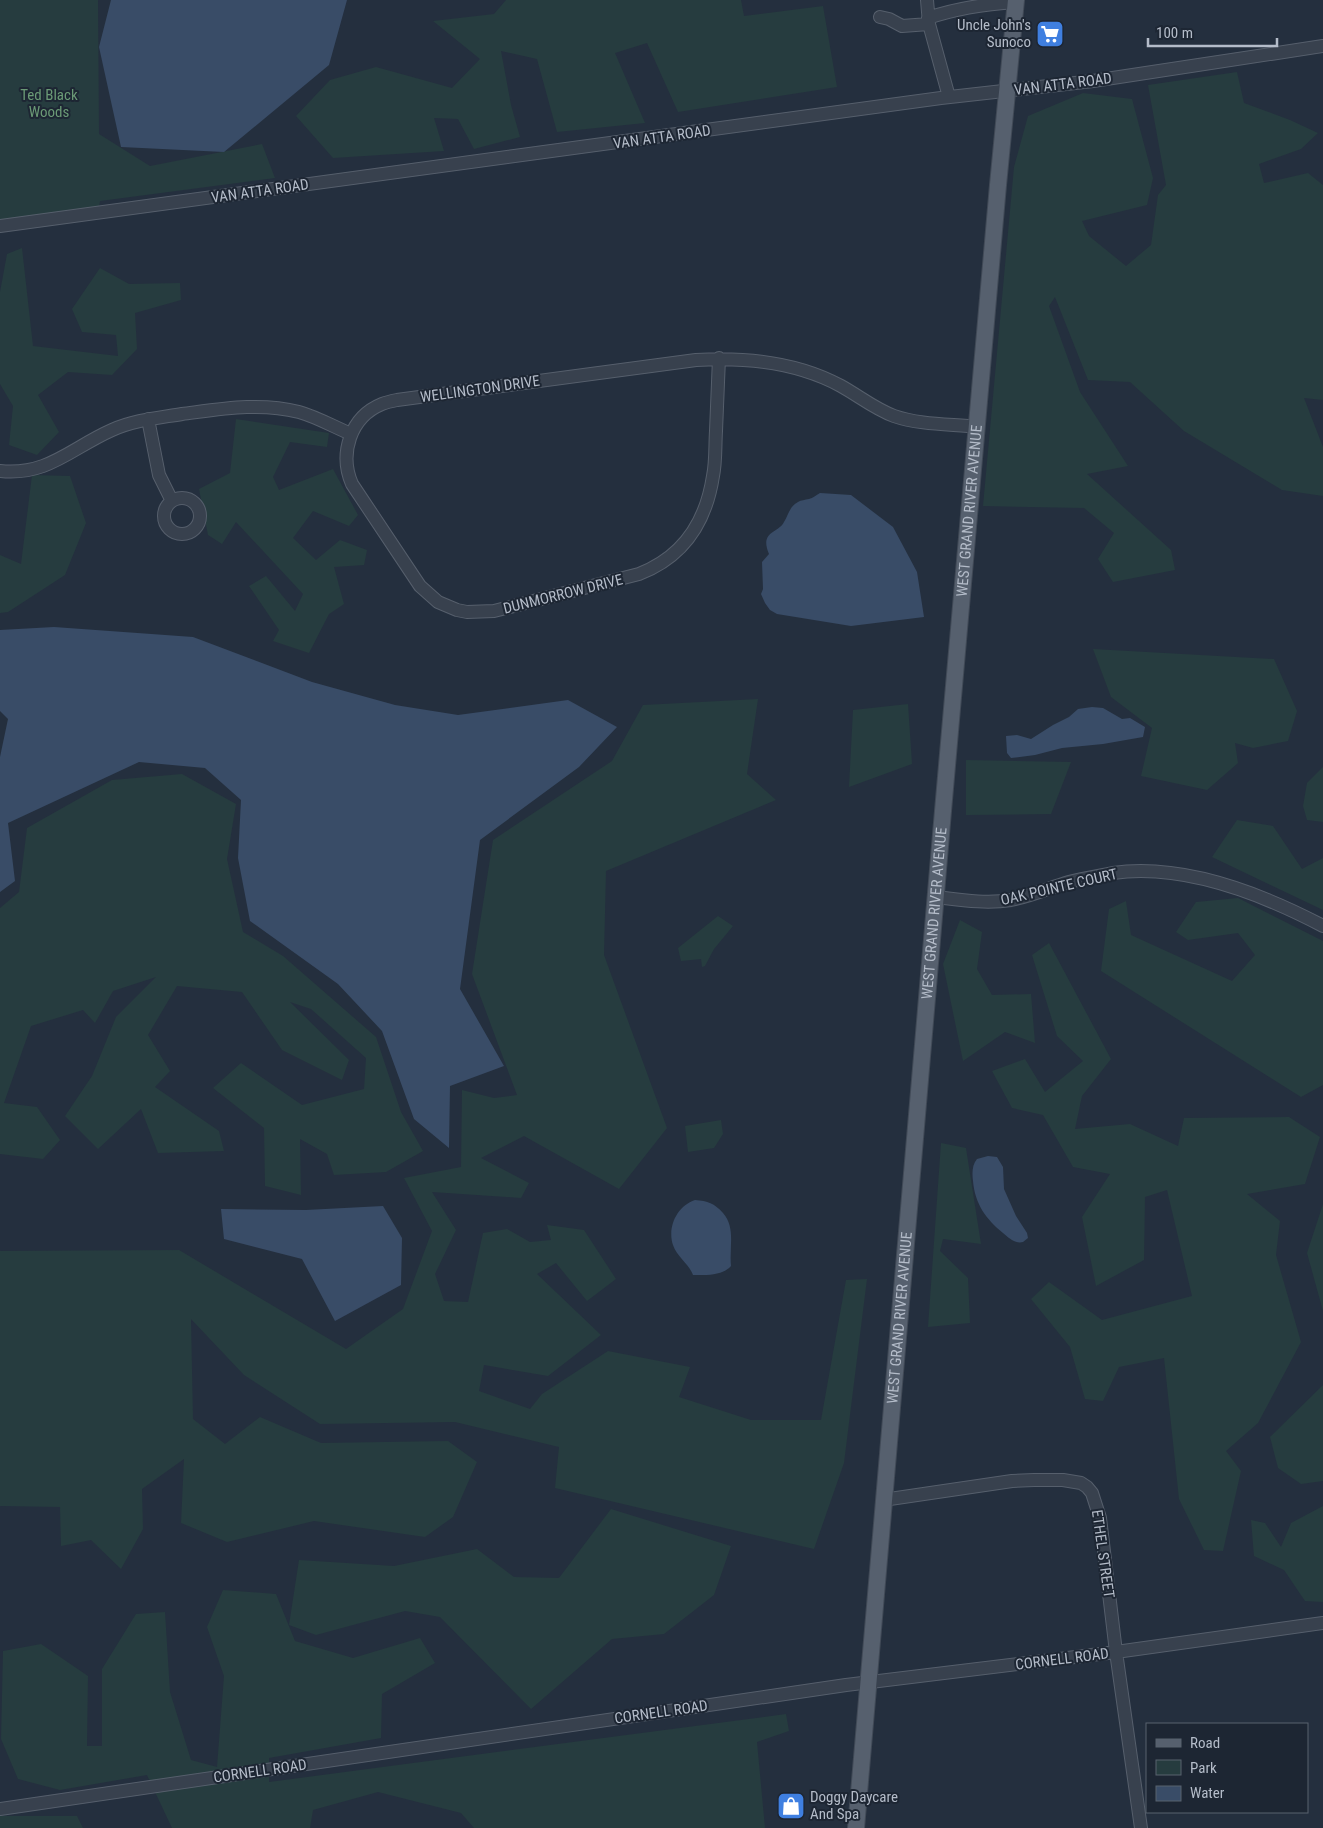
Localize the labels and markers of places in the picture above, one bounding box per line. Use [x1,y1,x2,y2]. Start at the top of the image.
place label: Uncle John's Sunoco [957,16,1031,51]
supermarket icon: Uncle John's Sunoco [1035,19,1065,49]
place label: Doggy Daycare And Spa [810,1788,898,1823]
shop icon: Doggy Daycare And Spa [776,1791,806,1821]

